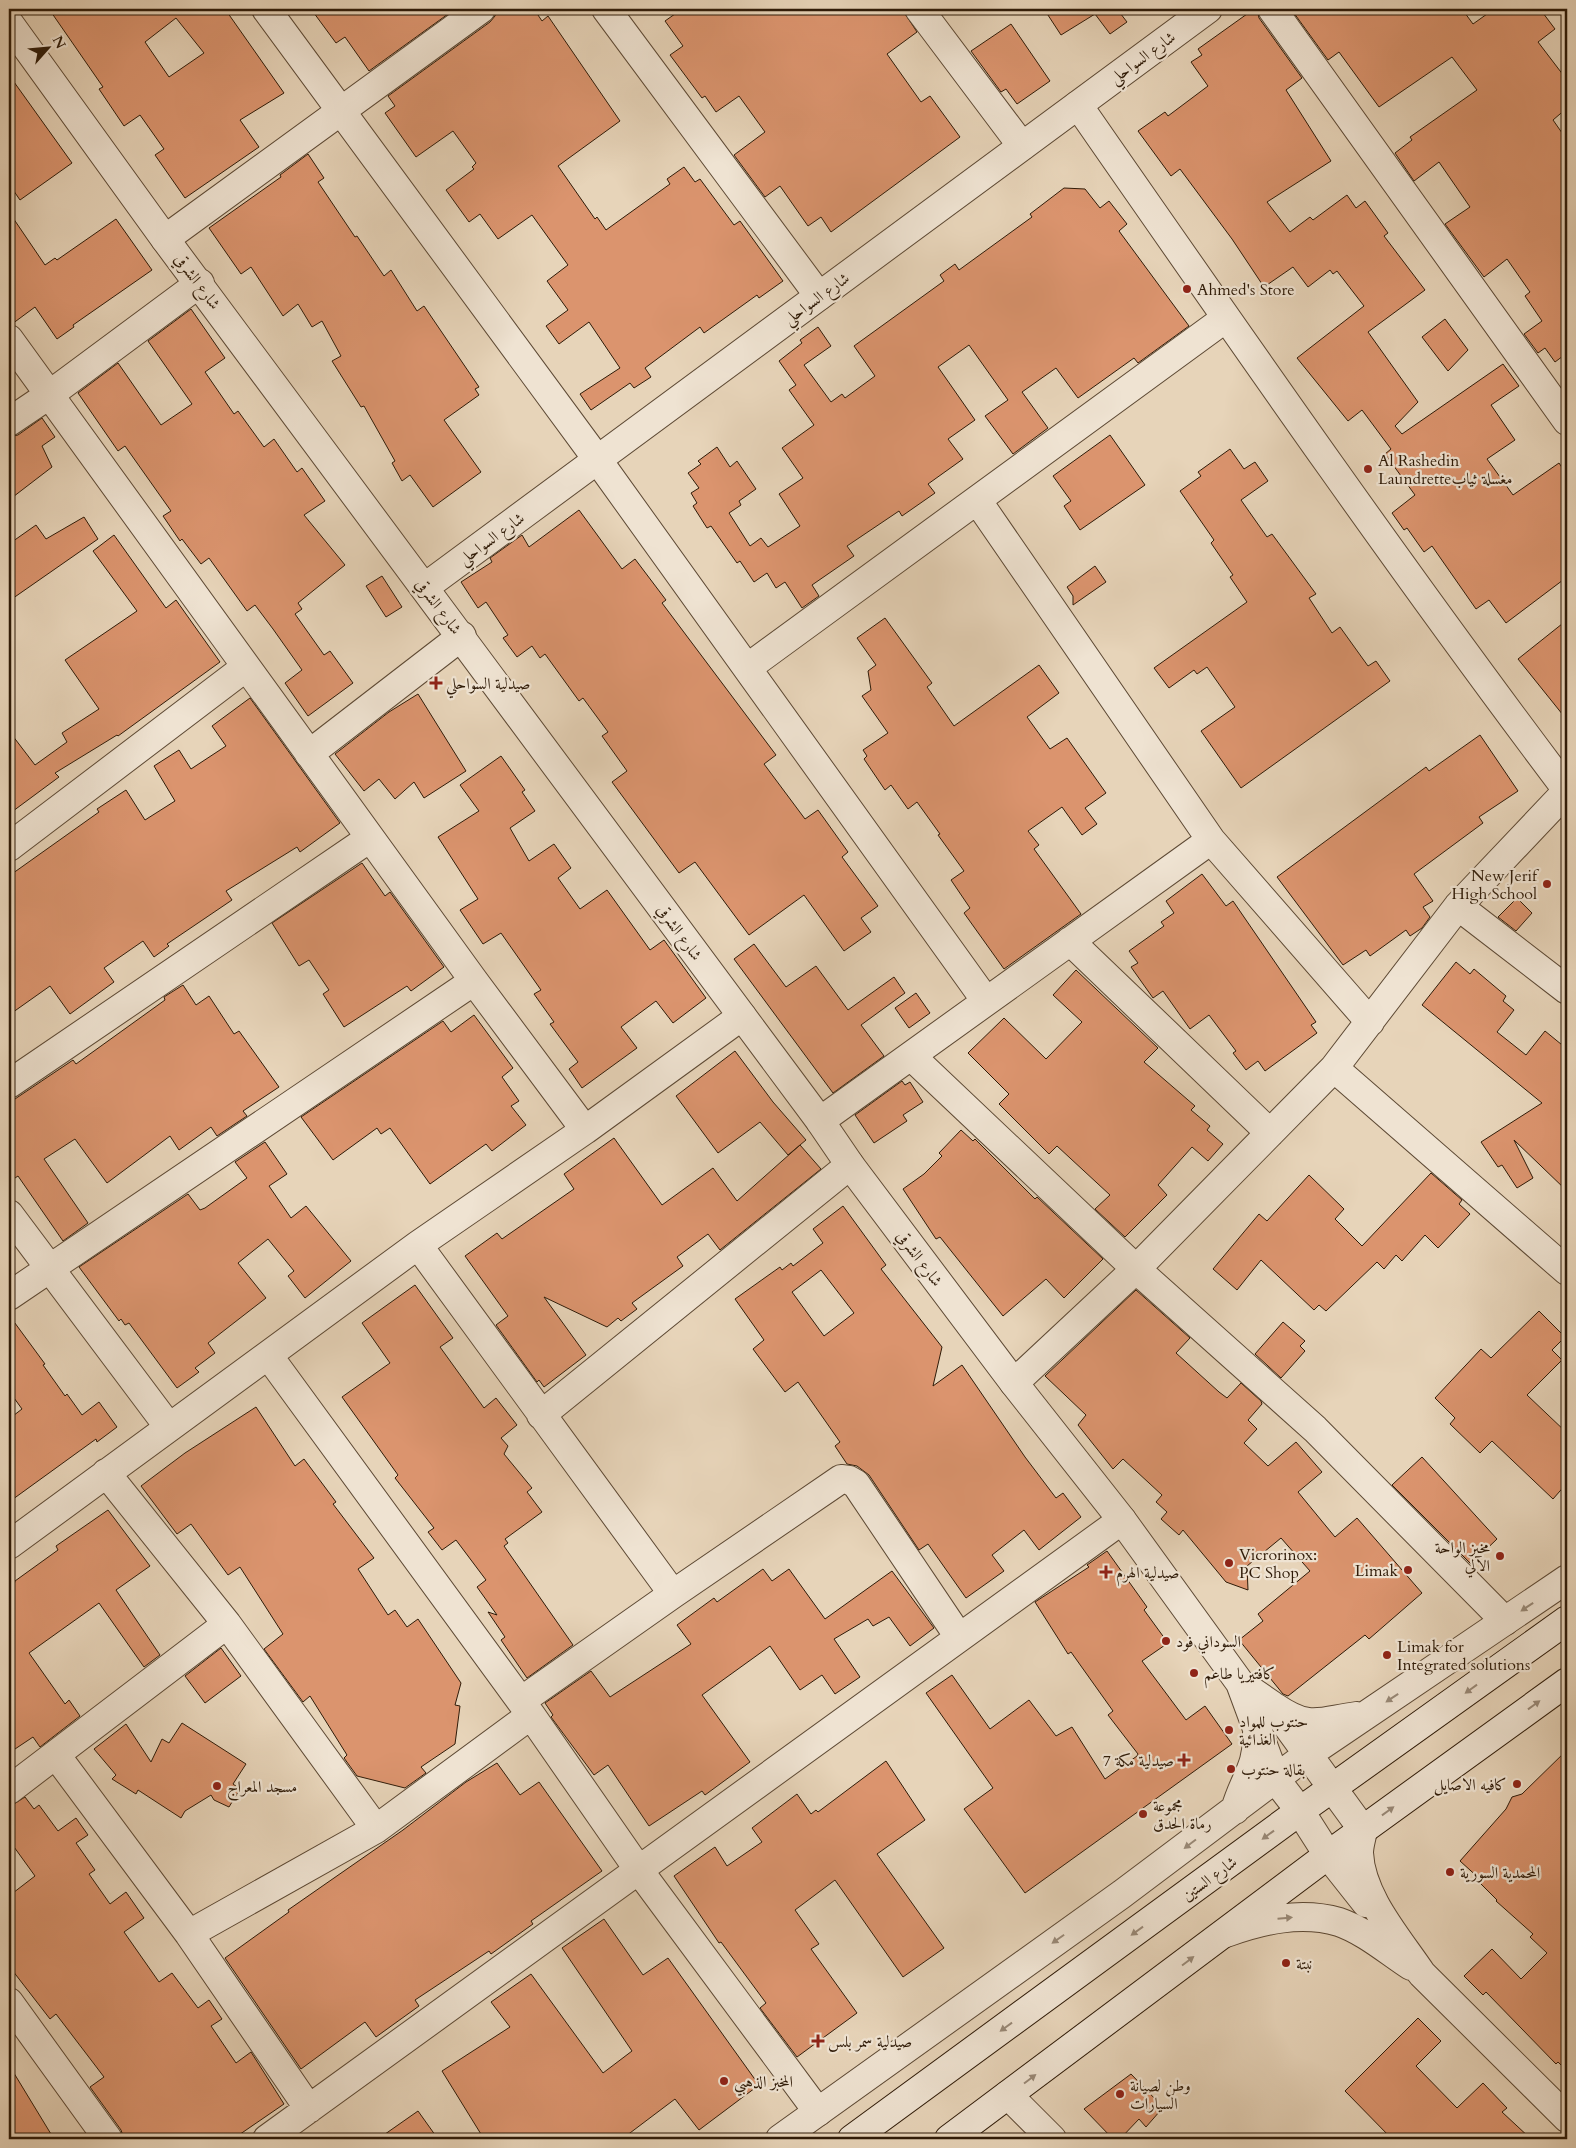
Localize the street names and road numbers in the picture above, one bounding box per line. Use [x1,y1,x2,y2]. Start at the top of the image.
street label: شارع السواحلي [1105,26,1182,93]
street label: شارع الشرقي [167,249,225,315]
street label: شارع السواحلي [779,267,856,334]
street label: شارع السواحلي [454,507,531,574]
street label: شارع الشرقي [408,574,466,640]
street label: شارع الشرقي [650,900,707,966]
street label: شارع الشرقي [889,1226,947,1292]
street label: شارع الستين [1177,1851,1243,1908]

